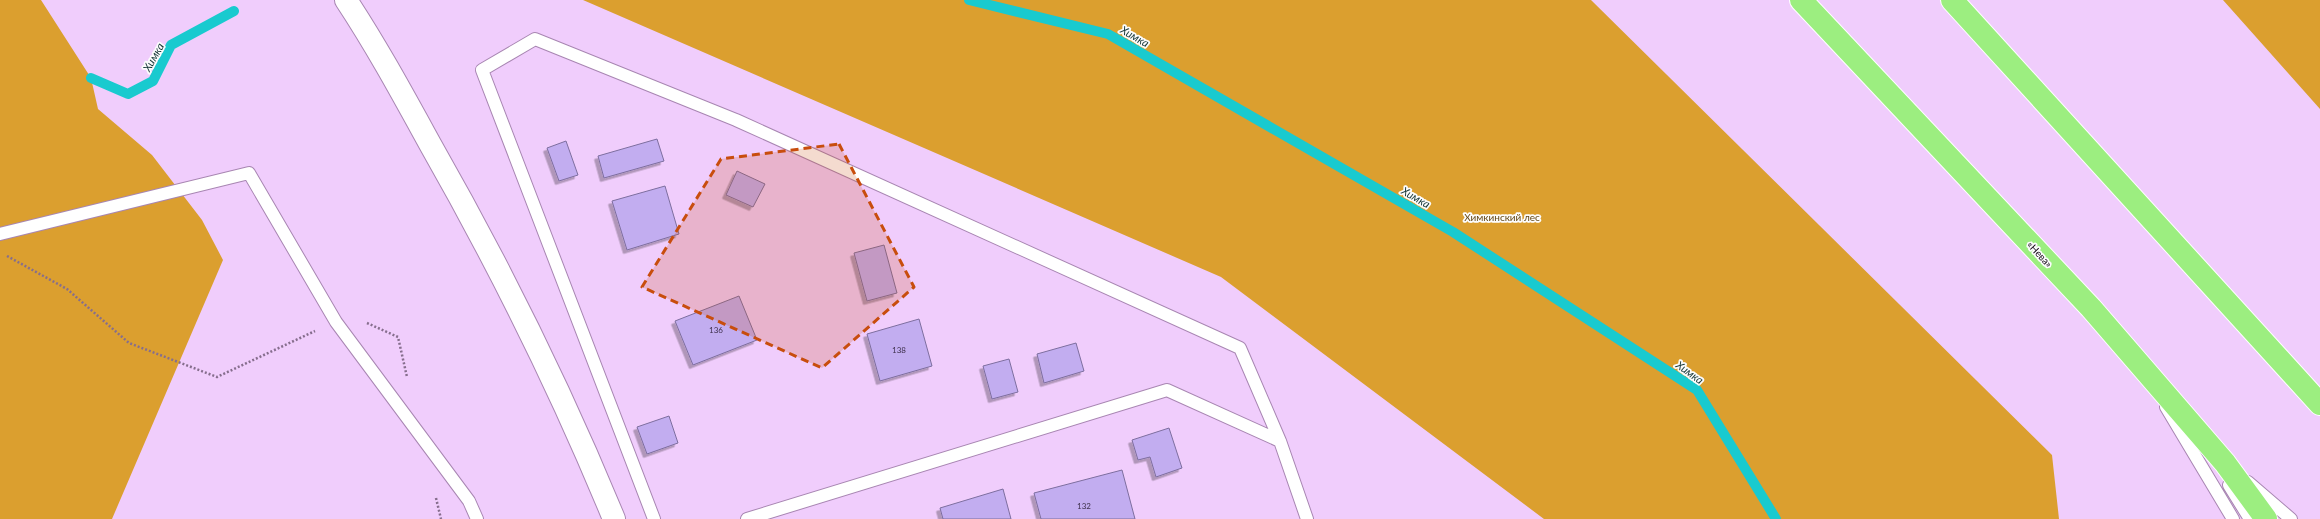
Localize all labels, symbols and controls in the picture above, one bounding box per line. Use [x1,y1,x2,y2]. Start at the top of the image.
water label: Химка [1118,22,1152,49]
water label: Химка [139,40,166,74]
water label: Химка [1399,183,1433,210]
park label: Химкинский лес [1464,211,1540,223]
street label: «Нева» [2025,238,2055,270]
house number: 136 [709,325,723,335]
house number: 138 [892,345,906,355]
water label: Химка [1673,357,1707,386]
house number: 132 [1077,501,1091,511]

